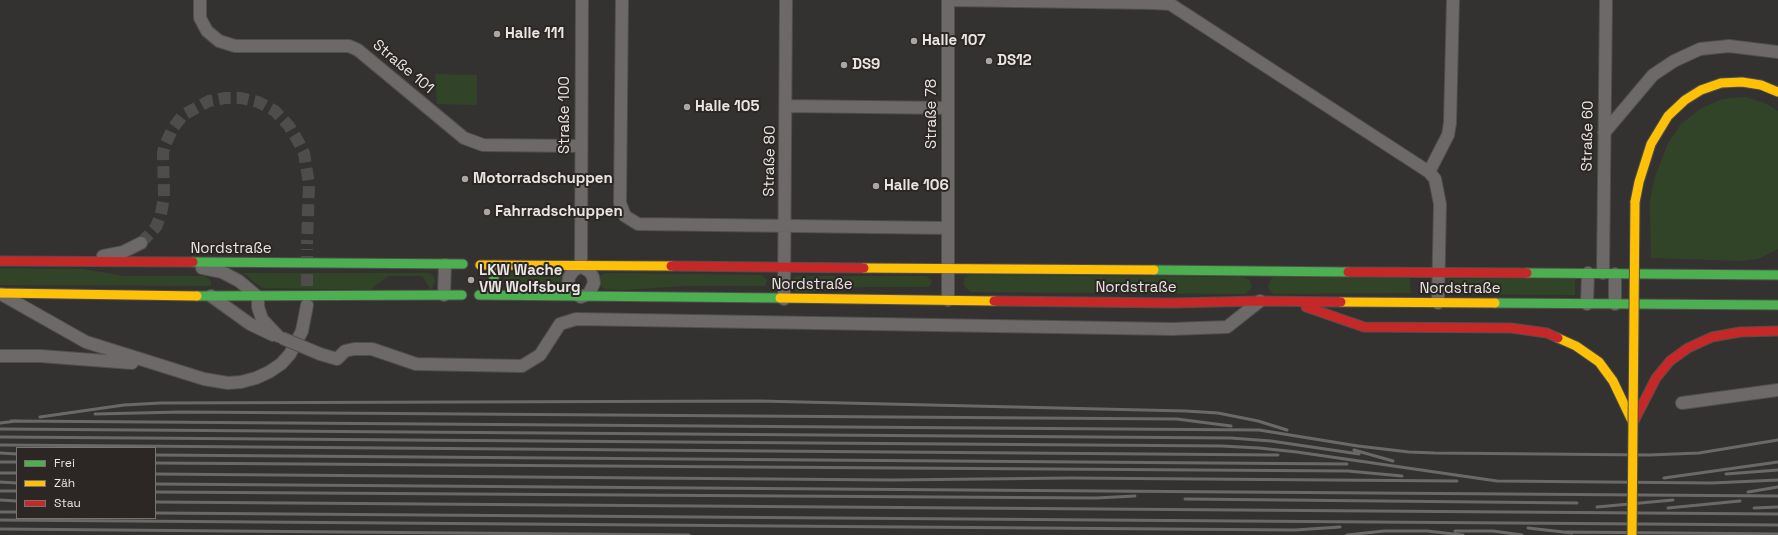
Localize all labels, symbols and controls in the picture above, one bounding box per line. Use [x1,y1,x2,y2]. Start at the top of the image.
place label: Halle 111 [505,25,564,43]
marker: Halle 111 [492,29,502,39]
place label: Halle 107 [922,32,985,50]
street label: Straße 101 [369,36,437,98]
marker: Halle 107 [909,36,919,46]
place label: DS12 [997,52,1032,70]
place label: DS9 [852,56,880,74]
marker: DS12 [984,56,994,66]
marker: DS9 [839,60,849,70]
street label: Straße 100 [556,76,574,154]
street label: Straße 78 [923,79,941,149]
place label: Halle 105 [695,98,759,116]
street label: Straße 60 [1578,100,1598,172]
marker: Halle 105 [682,102,692,112]
street label: Straße 80 [760,125,780,197]
place label: Motorradschuppen [473,170,613,188]
marker: Motorradschuppen [460,174,470,184]
place label: Halle 106 [884,177,949,195]
marker: Halle 106 [871,181,881,191]
place label: Fahrradschuppen [495,203,623,221]
marker: Fahrradschuppen [482,207,492,217]
street label: Nordstraße [190,240,272,258]
place label: LKW Wache VW Wolfsburg [479,262,580,297]
marker: LKW Wache VW Wolfsburg [466,275,476,285]
street label: Nordstraße [771,276,853,294]
street label: Nordstraße [1095,279,1177,297]
street label: Nordstraße [1419,280,1501,298]
legend [16,447,156,519]
text: Frei [54,455,75,471]
text: Zäh [54,475,75,491]
text: Stau [54,495,81,511]

